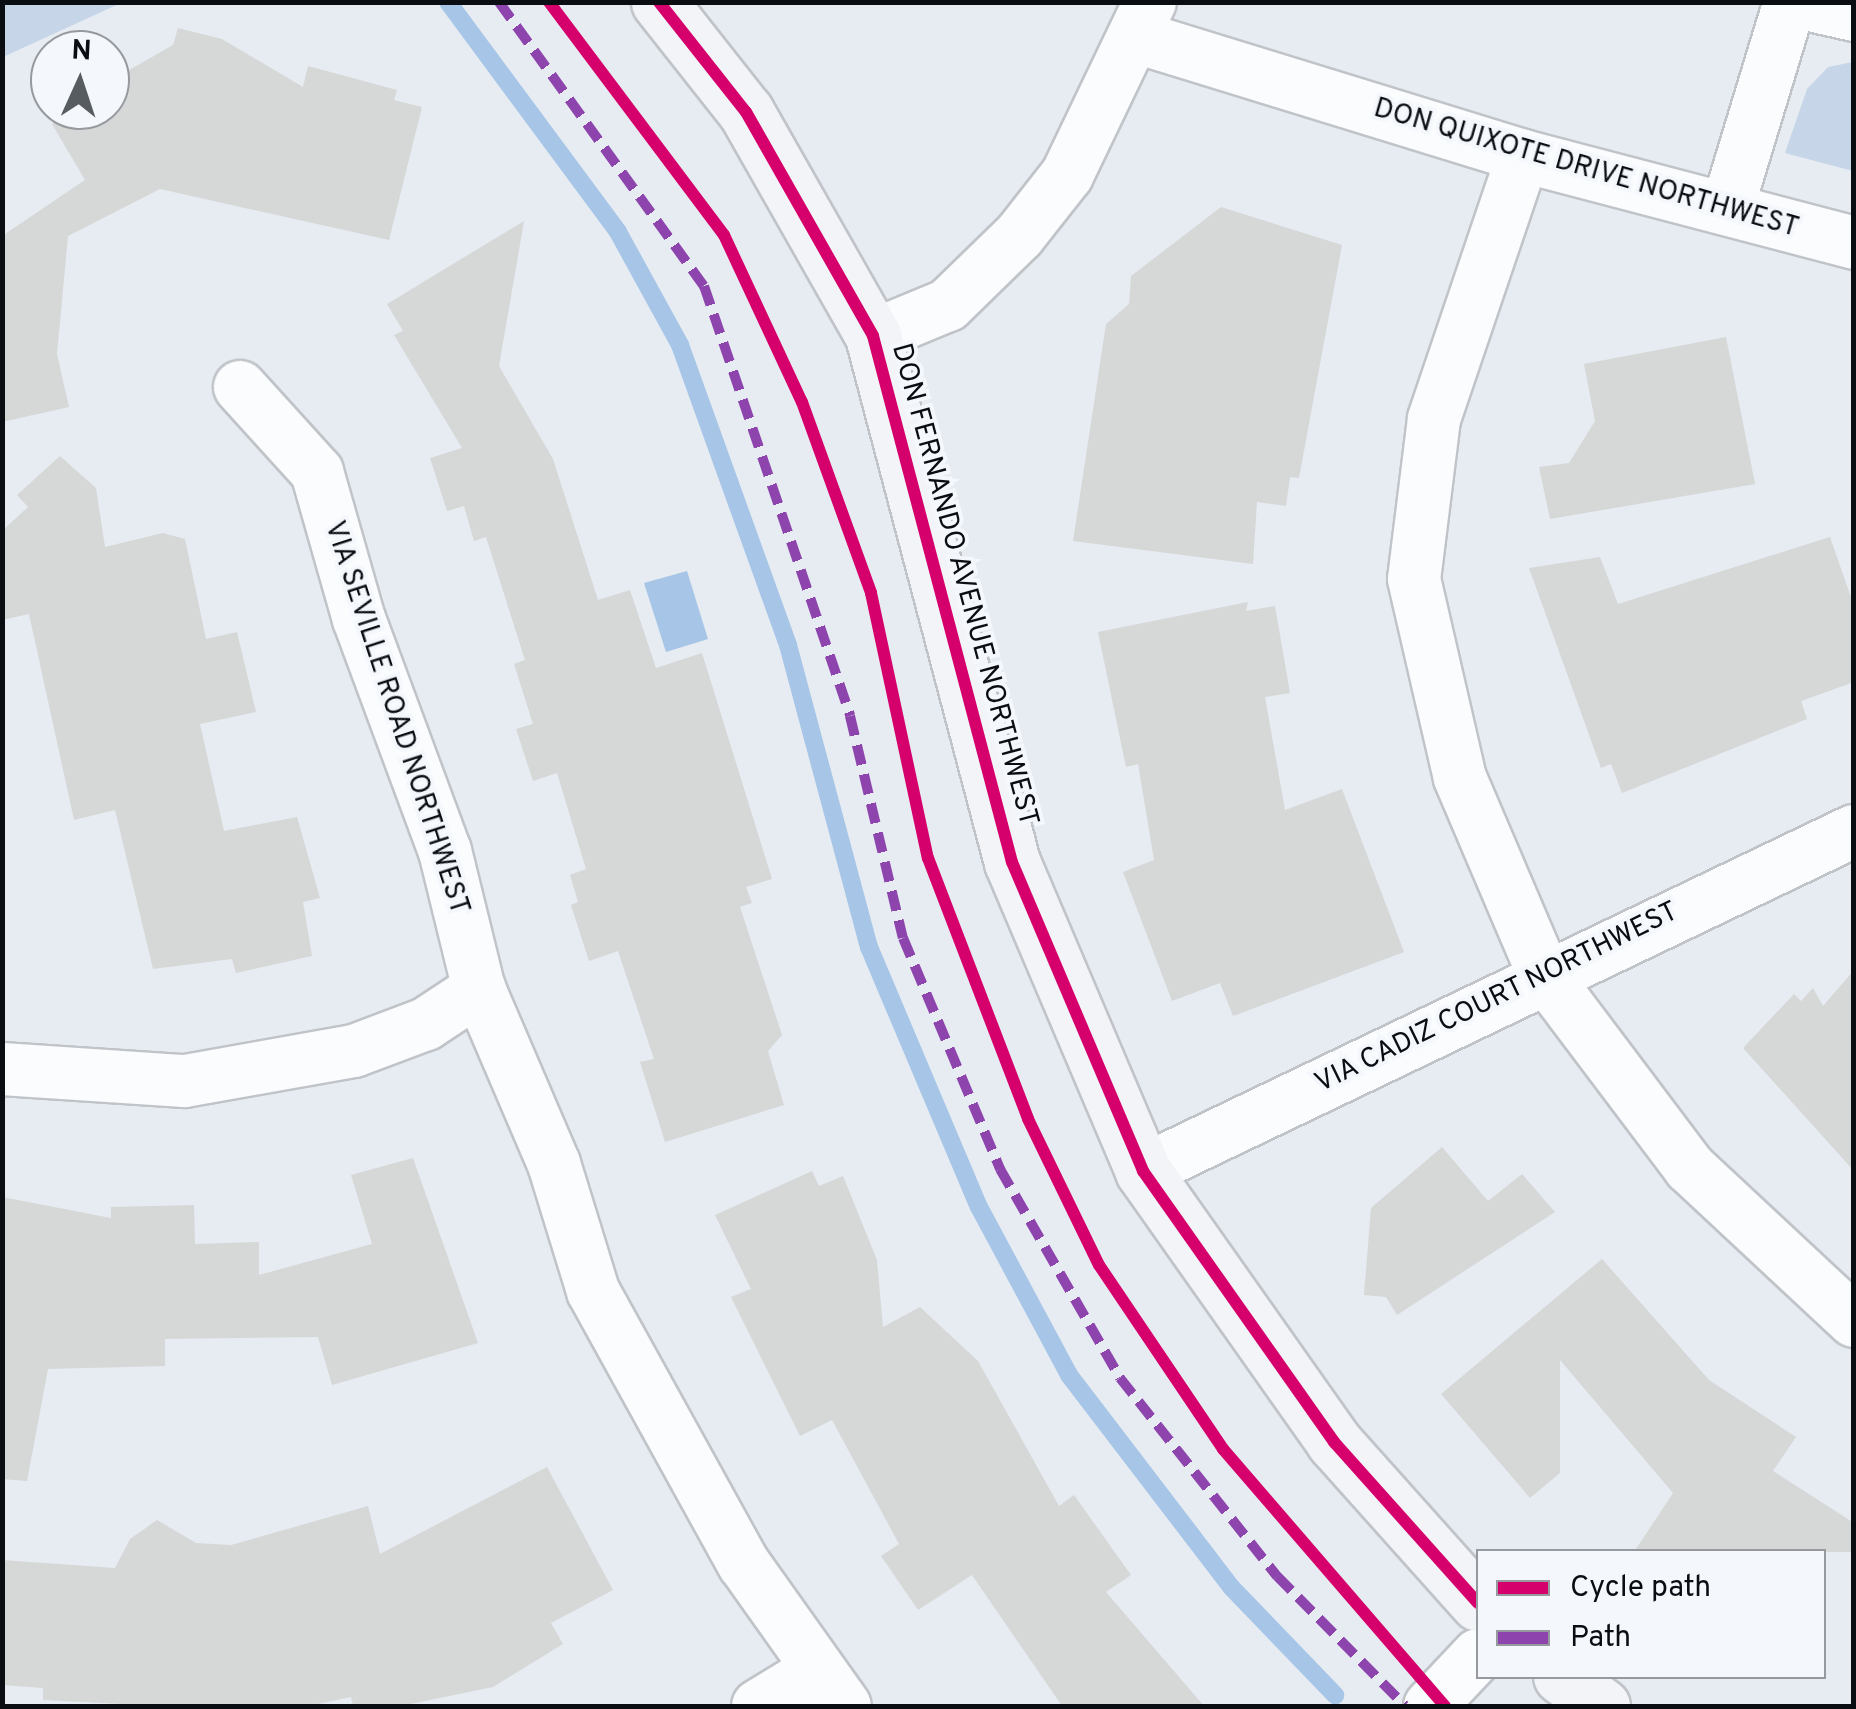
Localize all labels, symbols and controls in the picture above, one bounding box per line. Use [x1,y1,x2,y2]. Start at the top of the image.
north arrow [30,30,130,130]
text: N [70,34,92,71]
street label: DON QUIXOTE DRIVE NORTHWEST [1370,92,1802,246]
street label: DON FERNANDO AVENUE NORTHWEST [883,339,1045,831]
street label: VIA SEVILLE ROAD NORTHWEST [316,516,476,920]
street label: VIA CADIZ COURT NORTHWEST [1309,895,1685,1101]
legend [1476,1549,1826,1679]
text: Cycle path [1570,1570,1711,1607]
text: Path [1570,1620,1631,1657]

